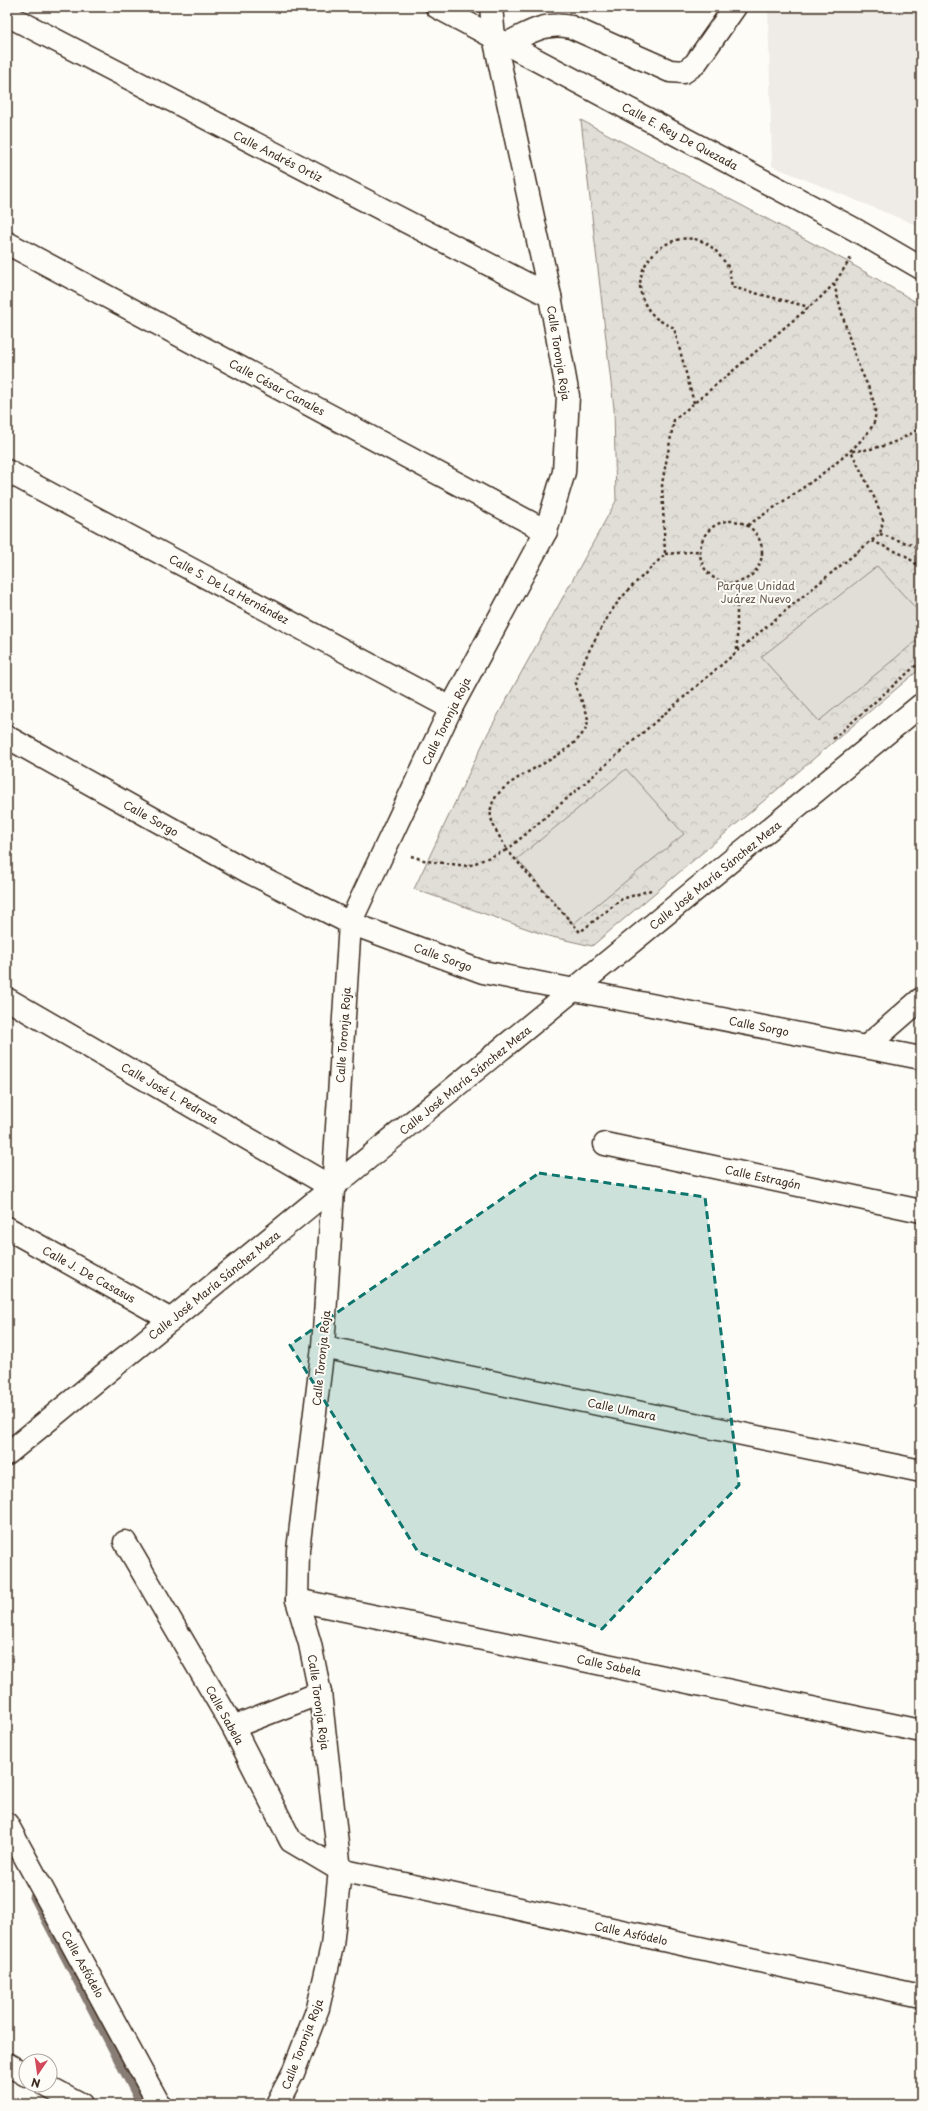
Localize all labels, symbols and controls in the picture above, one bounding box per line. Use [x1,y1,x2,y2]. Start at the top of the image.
street label: Calle E. Rey De Quezada [619,98,741,174]
street label: Calle Andrés Ortiz [231,126,325,186]
street label: Calle Toronja Roja [543,304,575,402]
street label: Calle César Canales [226,355,328,419]
street label: Calle S. De La Hernández [166,550,292,628]
park label: Parque Unidad Juárez Nuevo [717,577,795,607]
street label: Calle Toronja Roja [417,674,475,768]
street label: Calle Sorgo [120,796,182,840]
street label: Calle José María Sánchez Meza [645,816,785,934]
street label: Calle Sorgo [411,939,475,975]
street label: Calle Toronja Roja [331,986,355,1083]
street label: Calle Sorgo [727,1012,791,1040]
street label: Calle José María Sánchez Meza [395,1021,535,1139]
street label: Calle José L. Pedroza [118,1058,223,1128]
street label: Calle Estragón [723,1161,803,1193]
street label: Calle José María Sánchez Meza [144,1226,284,1344]
street label: Calle J. De Casasus [39,1241,139,1307]
street label: Calle Toronja Roja [308,1309,334,1407]
street label: Calle Ulmara [586,1393,658,1425]
street label: Calle Sabela [575,1650,643,1680]
street label: Calle Toronja Roja [304,1653,334,1751]
street label: Calle Sabela [202,1682,248,1748]
street label: Calle Asfódelo [593,1917,669,1949]
street label: Calle Asfódelo [58,1927,108,2001]
street label: Calle Toronja Roja [277,1996,327,2092]
north arrow [18,2053,58,2093]
text: N [29,2074,42,2092]

